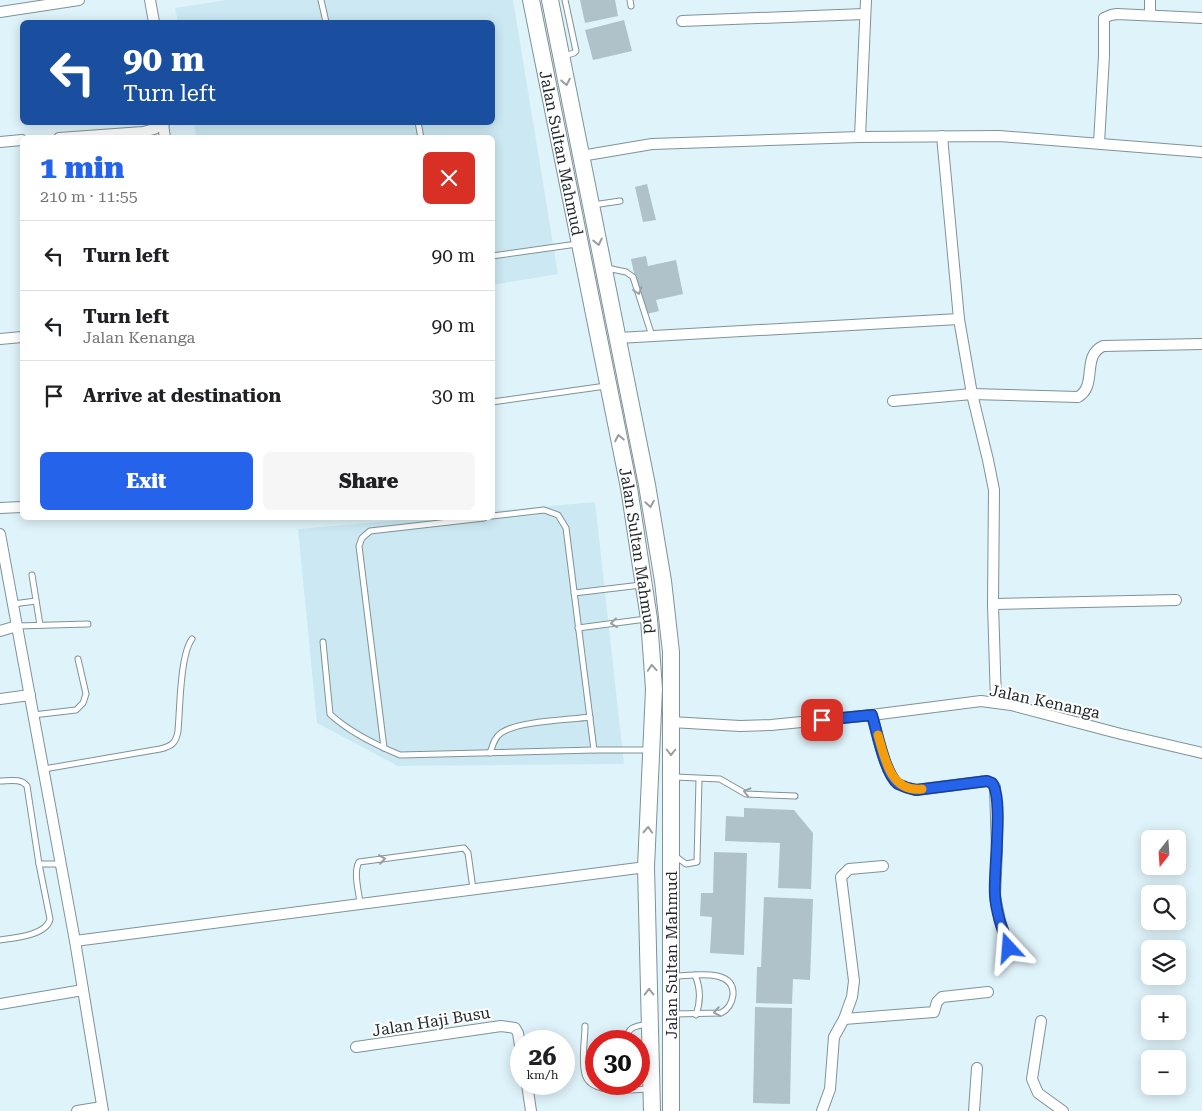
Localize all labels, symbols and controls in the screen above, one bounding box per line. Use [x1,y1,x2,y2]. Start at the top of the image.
text: 90 m [123,39,205,80]
icon: left [40,40,105,105]
street label: Jalan Sultan Mahmud [535,69,587,237]
one-way arrow [561,78,571,87]
text: Turn left [123,81,216,106]
text: 1 min [40,150,124,185]
button: close [423,152,475,204]
text: 210 m · 11:55 [40,187,138,206]
one-way arrow [593,237,603,246]
icon: left [40,242,68,270]
text: Turn left [83,244,169,267]
text: 90 m [432,244,475,267]
one-way arrow [632,287,642,295]
text: Turn left [83,305,169,328]
icon: left [40,312,68,340]
text: 90 m [432,314,475,337]
text: Jalan Kenanga [83,328,195,347]
icon: arrive [40,382,68,410]
text: Arrive at destination [83,384,281,407]
text: 30 m [432,384,475,407]
one-way arrow [615,433,625,442]
button: Exit [40,452,253,510]
button: Share [263,452,475,510]
street label: Jalan Sultan Mahmud [615,466,659,634]
one-way arrow [644,500,654,508]
one-way arrow [609,617,617,628]
one-way arrow [647,663,658,671]
street label: Jalan Kenanga [988,681,1102,723]
pin [801,699,843,741]
icon: arrive [808,706,836,734]
one-way arrow [666,749,676,757]
one-way arrow [743,787,751,798]
one-way arrow [642,826,653,834]
north arrow [1141,830,1186,875]
map controls [1141,830,1186,1095]
one-way arrow [378,854,386,865]
street label: Jalan Sultan Mahmud [662,871,681,1039]
button: search [1141,885,1186,930]
position arrow [982,921,1034,973]
button: layers [1141,940,1186,985]
one-way arrow [644,988,654,996]
button: + [1141,995,1186,1040]
street label: Jalan Haji Busu [371,1003,491,1040]
one-way arrow [712,1007,721,1017]
speed limit sign: 30 [585,1030,650,1095]
text: 26 [528,1042,557,1071]
button: − [1141,1050,1186,1095]
text: km/h [526,1068,559,1082]

